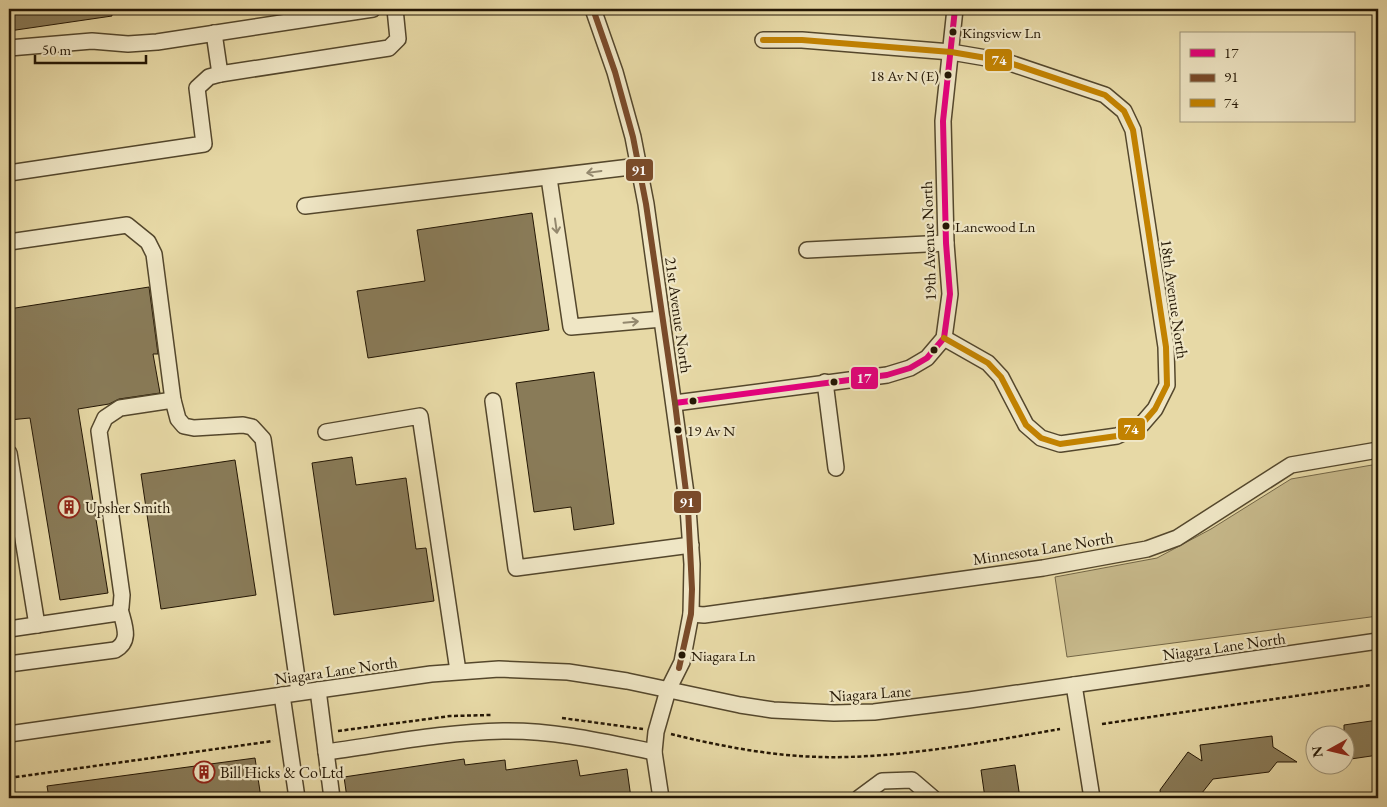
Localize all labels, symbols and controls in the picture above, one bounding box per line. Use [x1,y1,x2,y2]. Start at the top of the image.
place label: Kingsview Ln [962,23,1041,42]
marker: Kingsview Ln [948,27,958,37]
scale bar [35,32,146,64]
legend [1180,32,1354,122]
text: 50 m [42,40,71,59]
text: 17 [1224,43,1239,62]
line badge: 74 [984,48,1013,72]
text: 74 [992,51,1007,69]
place label: 18 Av N (E) [870,66,939,85]
text: 91 [1224,67,1238,86]
marker: 18 Av N (E) [943,70,953,80]
text: 74 [1224,93,1239,112]
line badge: 91 [625,158,654,182]
text: 91 [632,161,646,179]
one-way arrow [586,167,602,177]
street label: 19th Avenue North [916,181,941,301]
place label: Lanewood Ln [955,217,1036,236]
one-way arrow [551,218,561,234]
marker: Lanewood Ln [941,221,951,231]
street label: 18th Avenue North [1156,238,1193,360]
street label: 21st Avenue North [660,256,697,375]
one-way arrow [622,317,638,327]
unlabelled marker [929,345,939,355]
line badge: 17 [850,366,879,390]
text: 17 [857,369,872,387]
unlabelled marker [829,377,839,387]
unlabelled marker [688,396,698,406]
line badge: 74 [1117,417,1146,441]
text: 74 [1124,420,1139,438]
place label: 19 Av N [687,421,735,440]
marker: 19 Av N [673,425,683,435]
line badge: 91 [673,490,702,514]
text: 91 [680,493,694,511]
building icon: Upsher Smith [57,495,81,519]
place label: Upsher Smith [85,497,170,518]
street label: Minnesota Lane North [971,527,1115,570]
street label: Niagara Lane North [1161,627,1287,666]
place label: Niagara Ln [691,646,756,665]
marker: Niagara Ln [677,650,687,660]
street label: Niagara Lane North [273,651,399,690]
street label: Niagara Lane [829,680,912,707]
north arrow [1304,724,1354,774]
text: N [1307,744,1327,759]
building icon: Bill Hicks & Co Ltd [192,760,216,784]
place label: Bill Hicks & Co Ltd [220,762,345,783]

